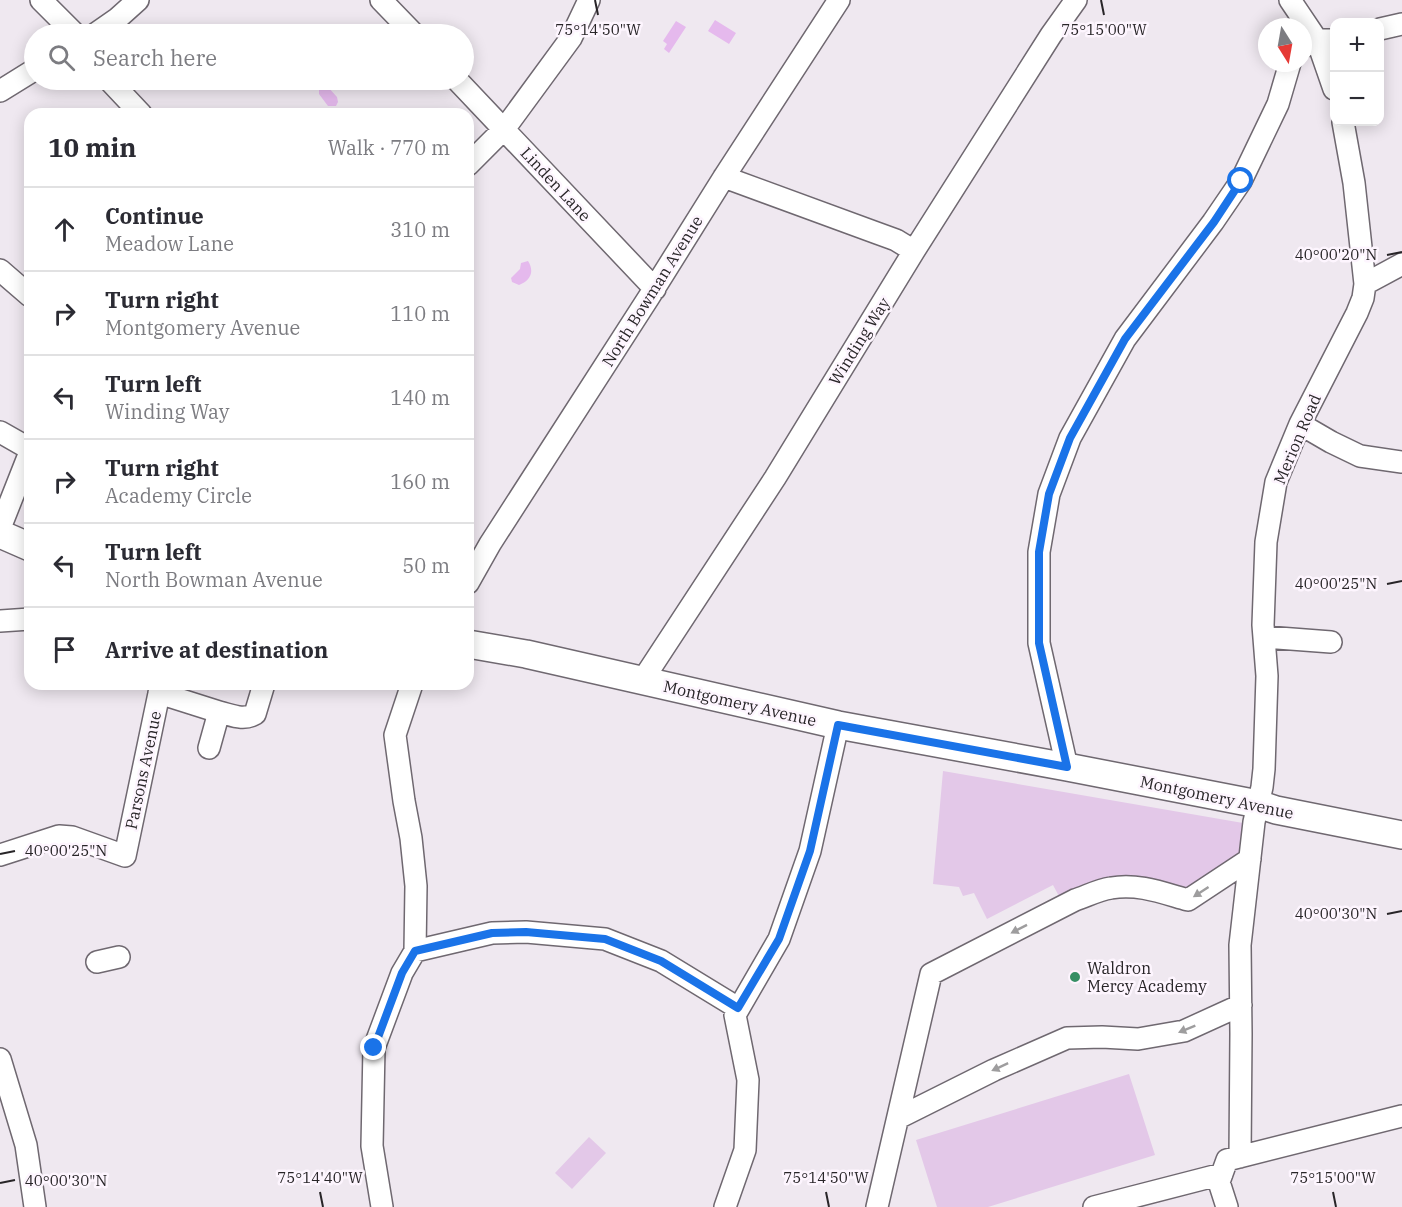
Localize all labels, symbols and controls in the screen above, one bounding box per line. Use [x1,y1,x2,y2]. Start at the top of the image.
north arrow [1258,18,1312,72]
map controls [1330,18,1384,126]
button: + [1330,18,1384,72]
text: 75°14'50"W [555,20,641,39]
text: 75°15'00"W [1061,20,1147,39]
search box [24,24,474,90]
icon: search [45,41,78,74]
text: Search here [93,43,217,72]
button: − [1330,72,1384,126]
text: 10 min [48,130,136,164]
text: Walk · 770 m [328,134,450,161]
street label: Linden Lane [517,143,595,225]
route start [1227,167,1253,193]
text: Continue [105,201,204,230]
street label: North Bowman Avenue [597,212,707,370]
icon: ahead [48,213,81,246]
text: 310 m [390,216,450,243]
text: Meadow Lane [105,230,234,257]
text: 40°00'20"N [1295,245,1377,264]
text: Turn right [105,285,219,314]
street label: Winding Way [824,293,894,389]
icon: right [48,297,81,330]
text: 110 m [390,300,450,327]
text: Montgomery Avenue [105,314,300,341]
text: Turn left [105,369,201,398]
icon: left [48,381,81,414]
text: 140 m [390,384,450,411]
street label: Merion Road [1269,391,1325,487]
text: Winding Way [105,398,229,425]
text: Turn right [105,453,219,482]
icon: right [48,465,81,498]
text: 160 m [390,468,450,495]
text: Academy Circle [105,482,252,509]
text: Turn left [105,537,201,566]
icon: left [48,549,81,582]
text: 50 m [402,552,450,579]
text: North Bowman Avenue [105,566,323,593]
text: 40°00'25"N [1295,574,1377,593]
icon: arrive [48,633,81,666]
text: Arrive at destination [105,635,328,664]
street label: Montgomery Avenue [662,676,818,730]
street label: Parsons Avenue [121,709,165,831]
street label: Montgomery Avenue [1139,771,1295,823]
text: 40°00'25"N [25,841,107,860]
one-way arrow [1193,886,1209,897]
text: 40°00'30"N [1295,904,1377,923]
one-way arrow [1011,924,1028,934]
place label: Waldron Mercy Academy [1087,958,1207,996]
marker: Waldron Mercy Academy [1068,970,1082,984]
one-way arrow [1178,1024,1196,1034]
route end [360,1034,386,1060]
one-way arrow [992,1063,1009,1072]
text: 75°14'40"W [277,1168,363,1187]
text: 75°14'50"W [783,1168,869,1187]
text: 75°15'00"W [1290,1168,1376,1187]
text: 40°00'30"N [25,1171,107,1190]

